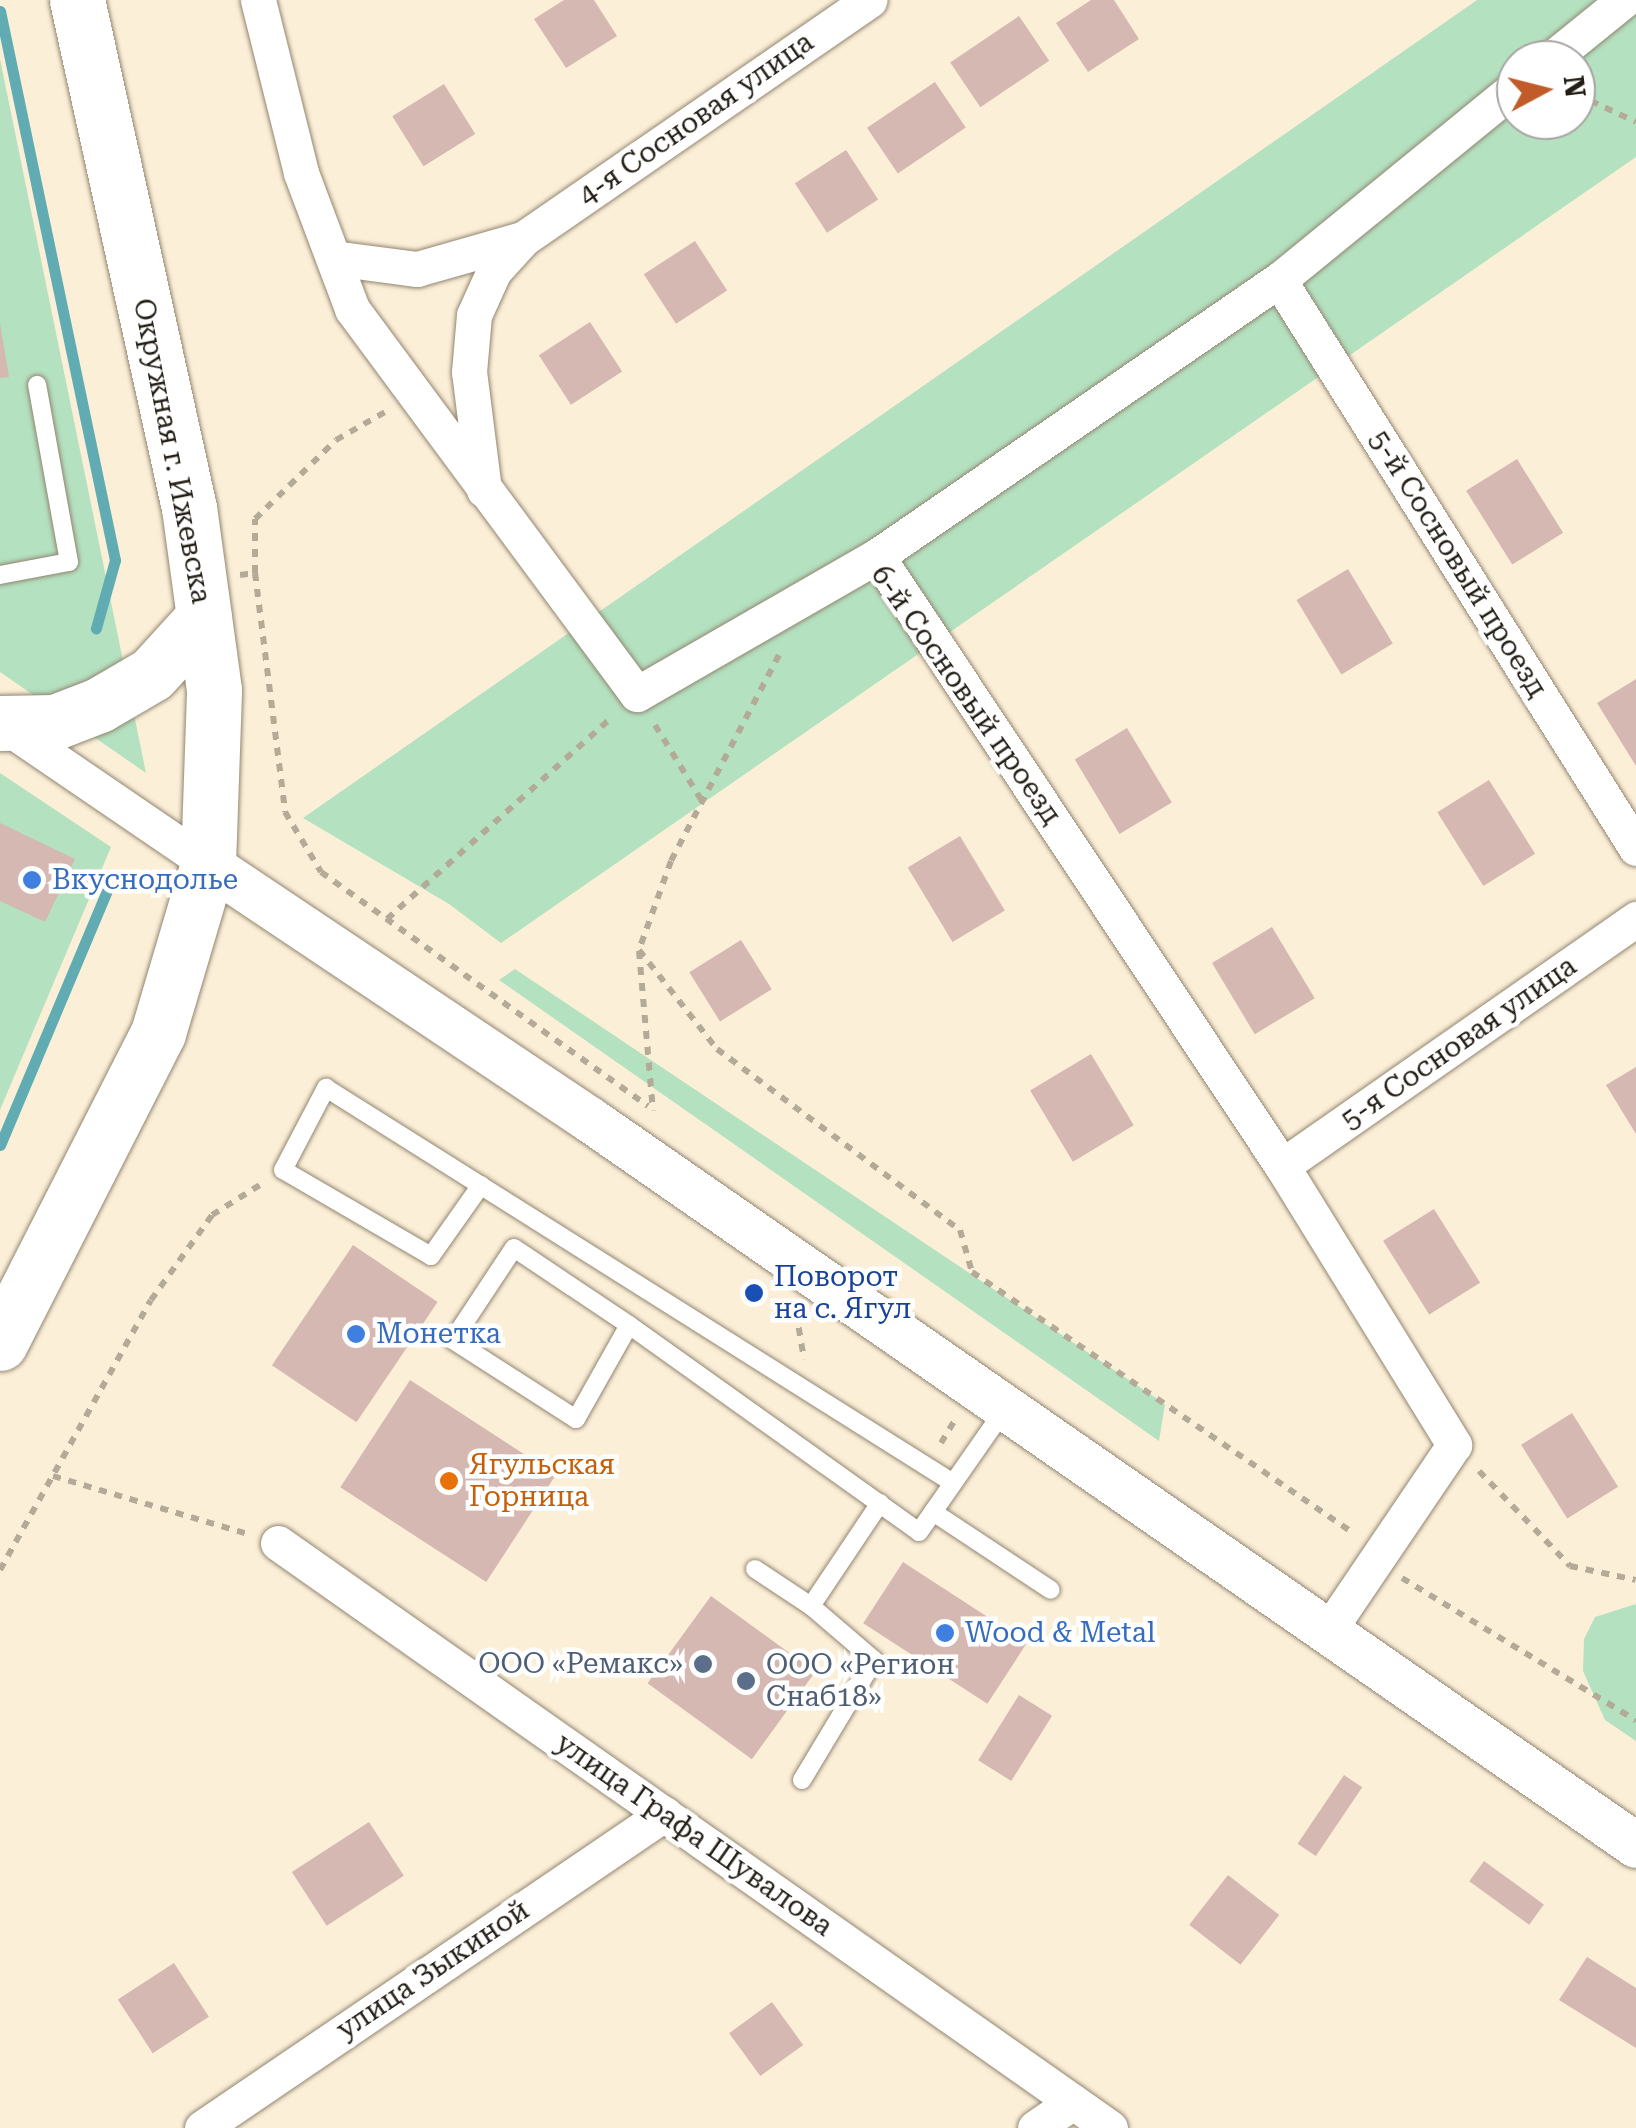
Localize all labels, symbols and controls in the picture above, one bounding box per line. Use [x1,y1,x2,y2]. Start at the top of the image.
street label: 4-я Сосновая улица [572,25,820,213]
north arrow [1496,40,1596,140]
text: N [1557,74,1592,99]
street label: Окружная г. Ижевска [126,296,218,606]
street label: 5-й Сосновый проезд [1362,424,1554,704]
street label: 6-й Сосновый проезд [864,559,1068,831]
place label: Вкуснодолье [52,863,238,897]
marker: Вкуснодолье [21,869,43,891]
street label: 5-я Сосновая улица [1335,949,1583,1137]
place label: Поворот на с. Ягул [774,1260,911,1326]
marker: Поворот на с. Ягул [743,1282,765,1304]
place label: Монетка [376,1317,501,1351]
marker: Монетка [345,1323,367,1345]
place label: Ягульская Горница [469,1448,615,1514]
marker: Ягульская Горница [438,1470,460,1492]
place label: Wood & Metal [965,1616,1155,1650]
marker: Wood & Metal [934,1622,956,1644]
place label: ООО «Ремакс» [478,1647,683,1681]
place label: ООО «Регион Снаб18» [766,1648,955,1714]
marker: ООО «Ремакс» [692,1653,714,1675]
marker: ООО «Регион Снаб18» [735,1670,757,1692]
street label: улица Графа Шувалова [549,1726,839,1944]
street label: улица Зыкиной [330,1893,536,2047]

